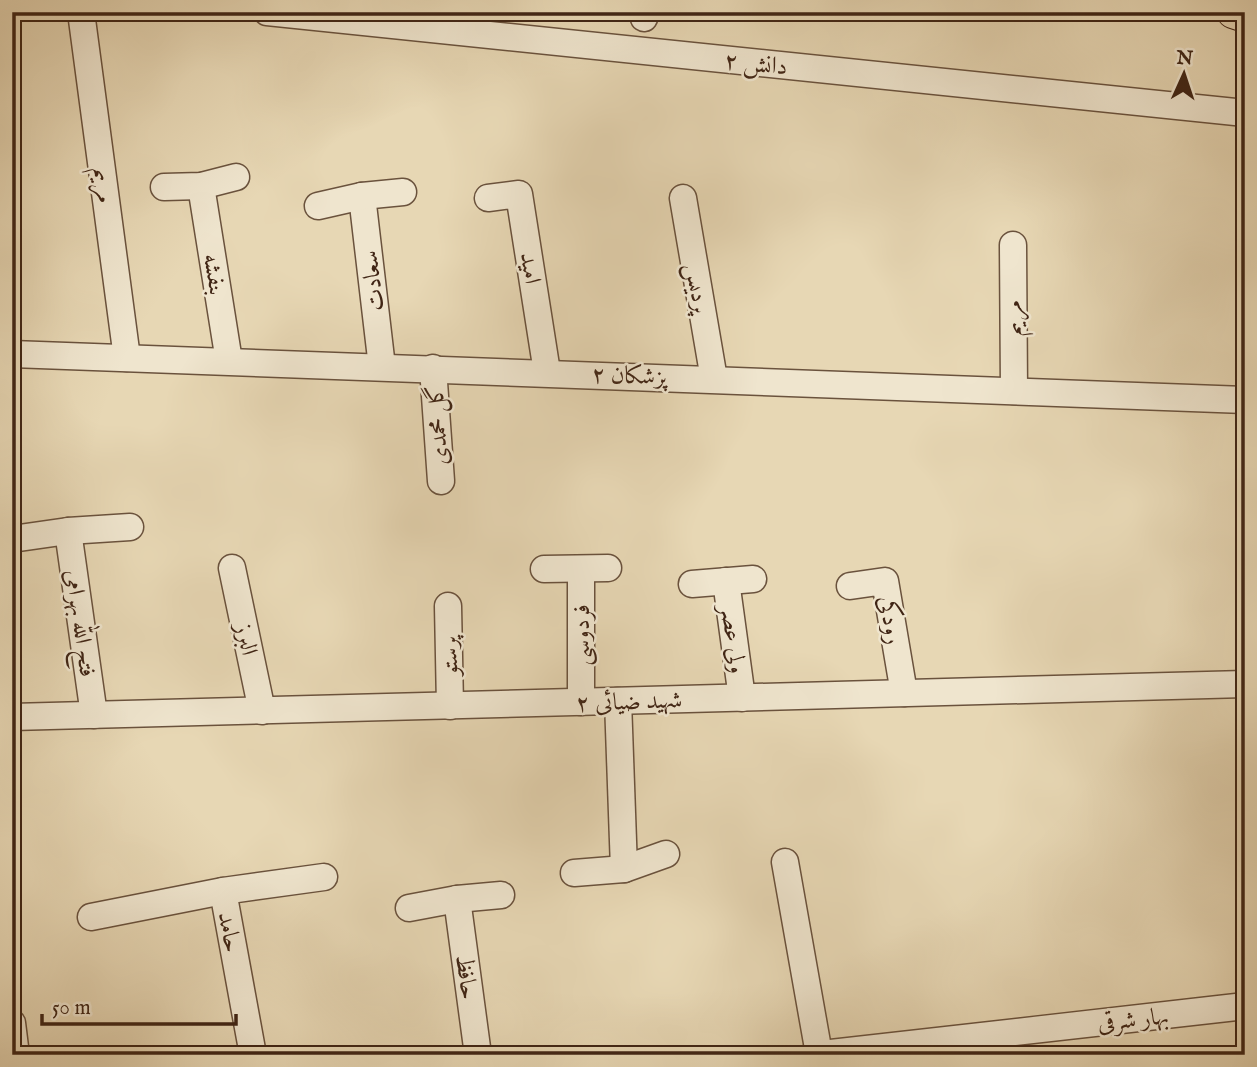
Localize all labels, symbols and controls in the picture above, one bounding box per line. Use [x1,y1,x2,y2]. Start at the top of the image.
north arrow [1148,38,1218,108]
street label: دانش ۲ [723,46,789,83]
text: N [1175,47,1194,71]
street label: مریم [81,165,120,206]
street label: سعادت [354,249,393,313]
street label: امید [512,250,547,286]
street label: بنفشه [195,251,232,297]
street label: پردیس [677,261,717,319]
street label: مریم [999,300,1034,336]
street label: پزشکان ۲ [591,360,670,393]
street label: گل محمدی [419,383,457,466]
street label: فتح الله بهرامی [53,567,107,680]
street label: رودکی [870,593,910,647]
street label: ولی عصر [712,600,753,676]
street label: فردوسی [567,604,598,666]
street label: البرز [227,618,264,658]
street label: پرستو [435,633,466,678]
street label: شهید ضیائی ۲ [575,685,683,720]
street label: حامد [209,909,248,955]
street label: حافظ [447,953,484,1002]
scale bar [42,983,236,1027]
text: 50 m [52,995,91,1022]
street label: بهار شرقی [1096,1001,1170,1040]

